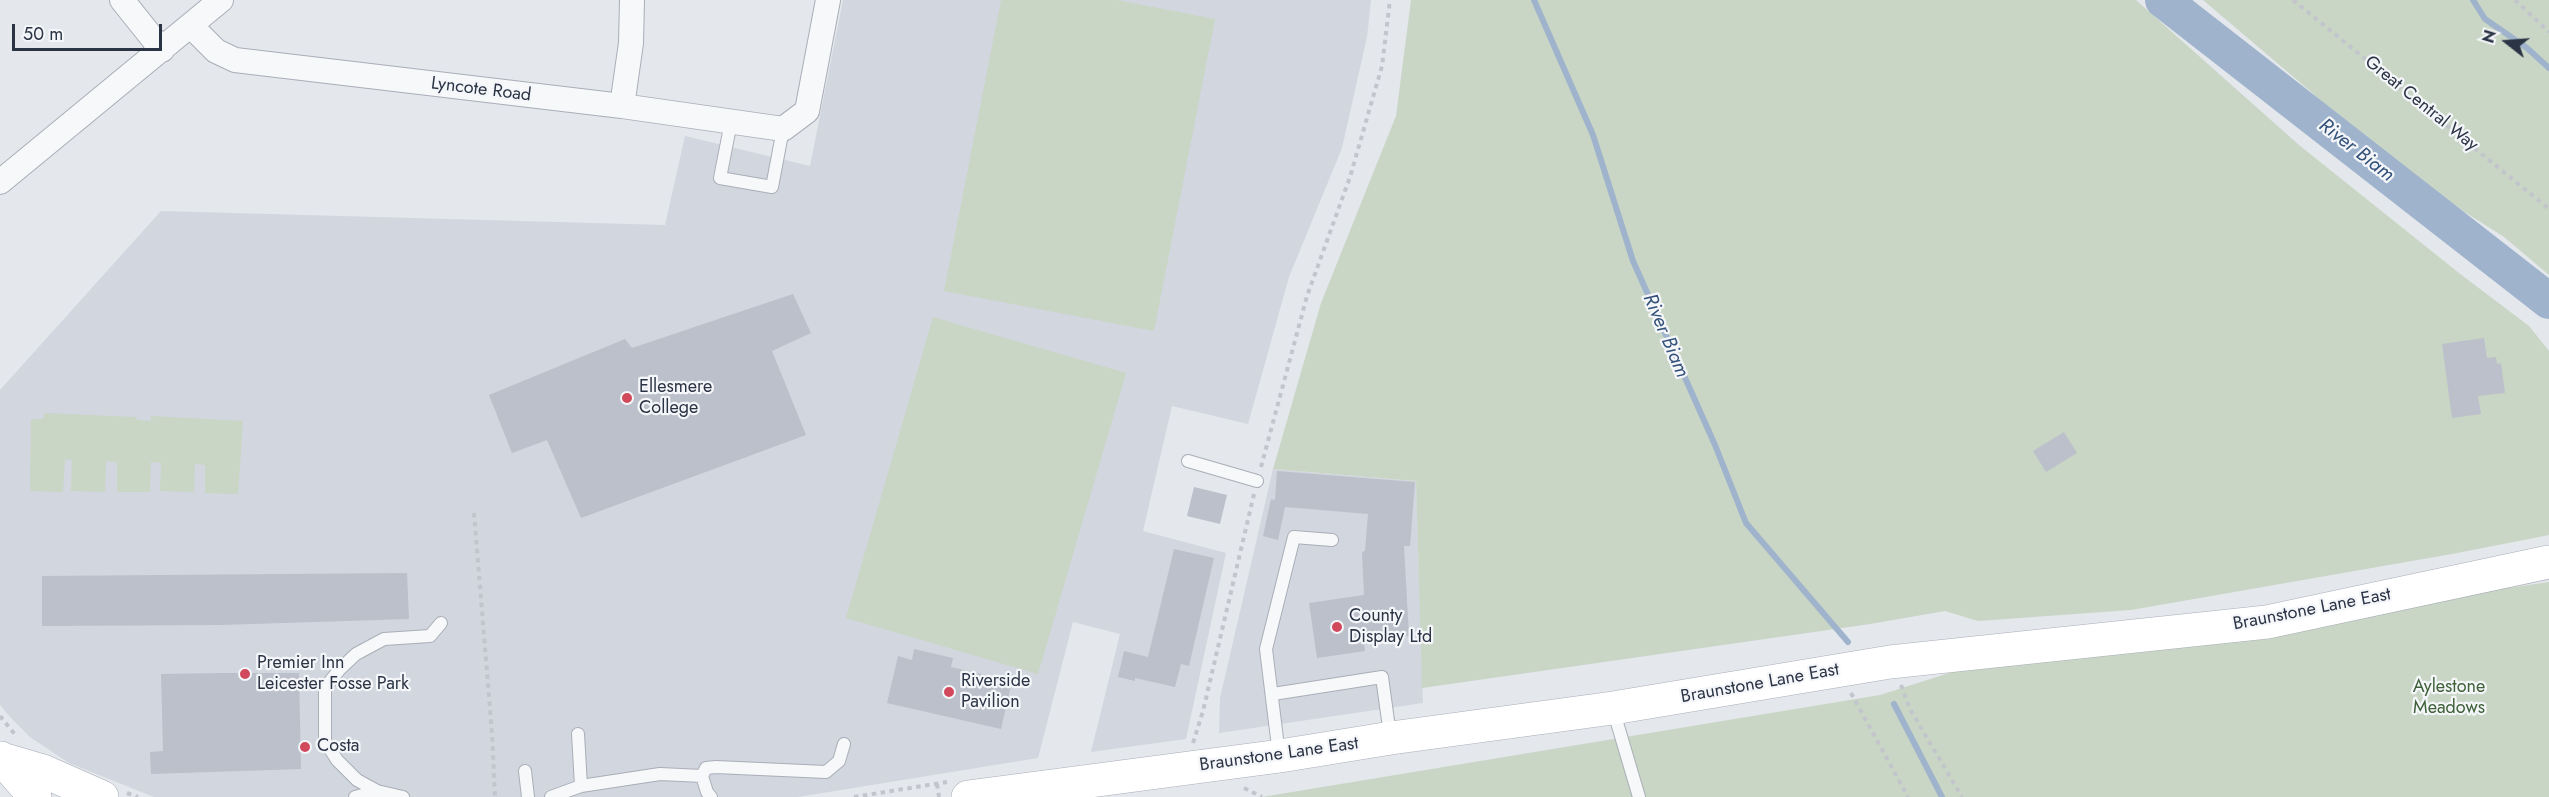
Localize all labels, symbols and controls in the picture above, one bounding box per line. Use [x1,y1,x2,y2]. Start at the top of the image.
scale bar [15,12,165,50]
north arrow [2477,12,2537,72]
text: 50 m [23,21,63,47]
text: N [2476,27,2502,46]
street label: Great Central Way [2360,52,2482,156]
street label: Lyncote Road [430,73,532,107]
water label: River Biam [2314,114,2398,188]
water label: River Biam [1637,290,1693,382]
place label: Ellesmere College [639,377,712,420]
marker: Ellesmere College [620,391,634,405]
street label: Braunstone Lane East [2231,584,2393,636]
place label: County Display Ltd [1349,606,1432,648]
marker: County Display Ltd [1330,620,1344,634]
place label: Premier Inn Leicester Fosse Park [257,653,409,696]
street label: Braunstone Lane East [1679,659,1841,709]
marker: Premier Inn Leicester Fosse Park [238,667,252,681]
place label: Riverside Pavilion [961,671,1030,714]
park label: Aylestone Meadows [2413,677,2485,720]
marker: Riverside Pavilion [942,685,956,699]
street label: Braunstone Lane East [1198,733,1360,777]
place label: Costa [317,736,359,758]
marker: Costa [298,740,312,754]

